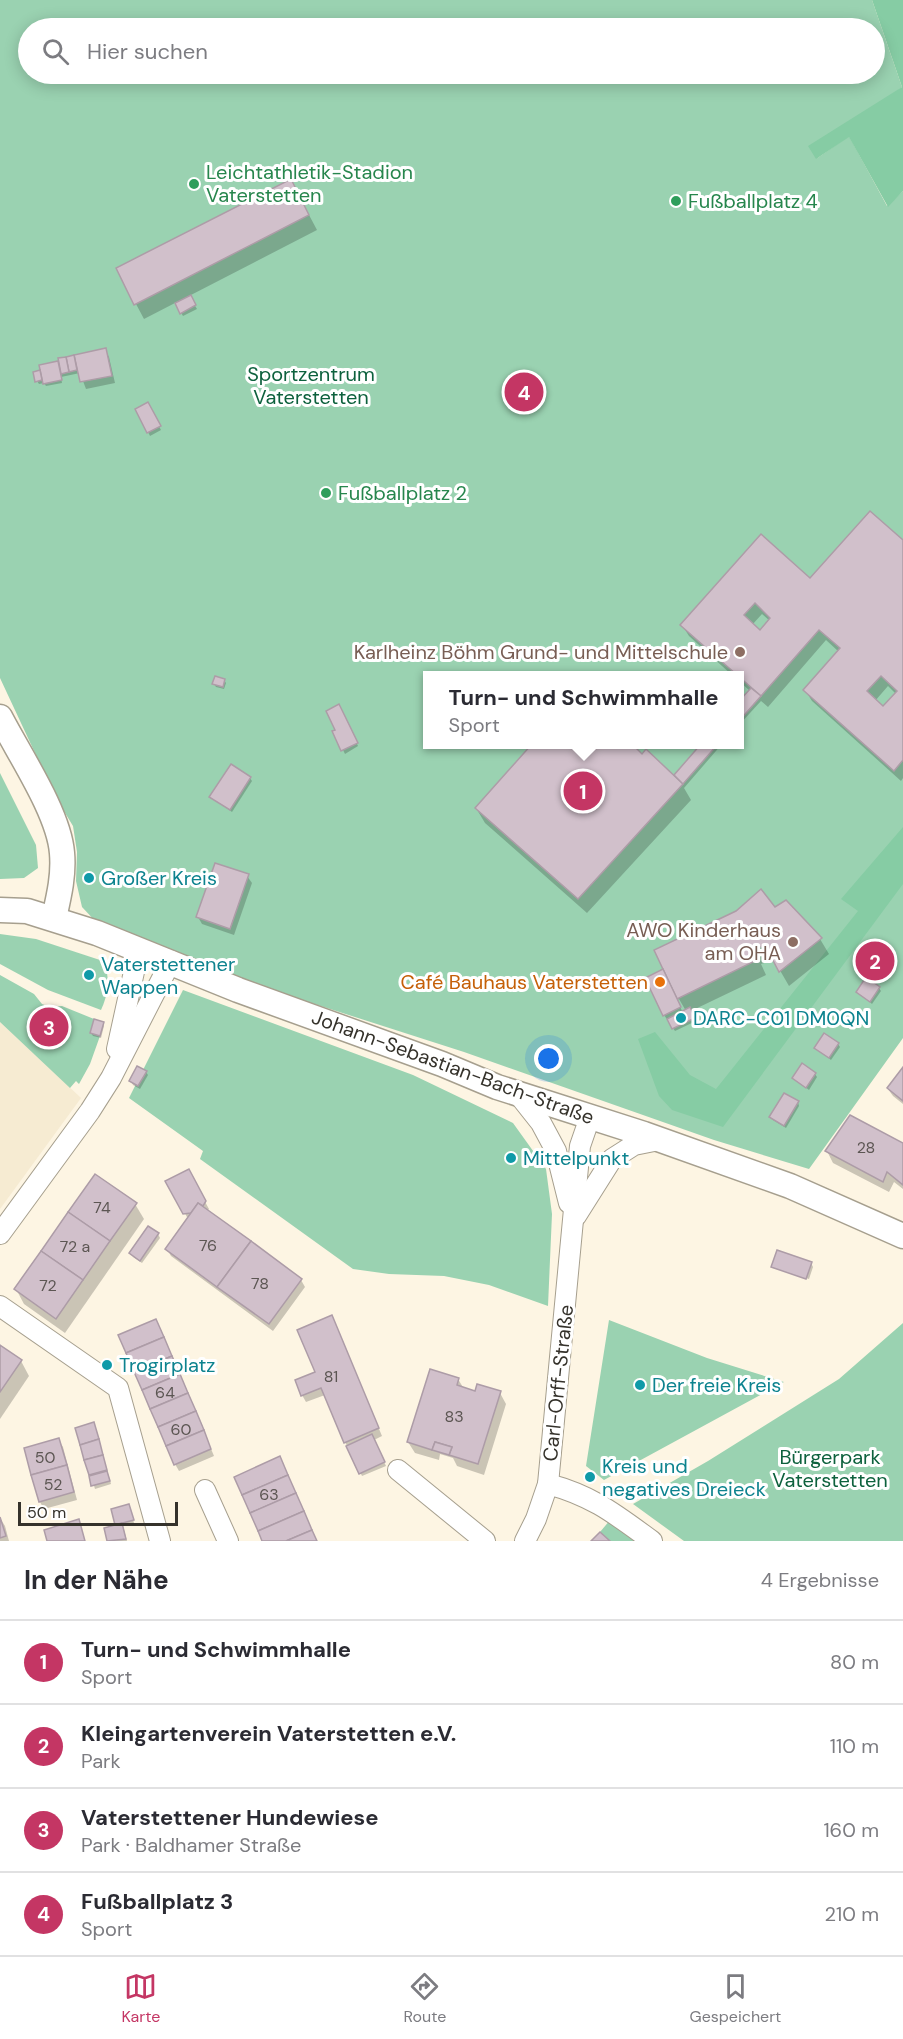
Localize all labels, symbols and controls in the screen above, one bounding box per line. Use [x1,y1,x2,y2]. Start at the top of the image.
search box [18,18,885,84]
icon: search [39,35,72,68]
text: Hier suchen [87,37,208,66]
place label: Leichtathletik-Stadion Vaterstetten [206,159,413,208]
marker: Leichtathletik-Stadion Vaterstetten [187,177,201,191]
place label: Fußballplatz 4 [688,188,818,214]
marker: Fußballplatz 4 [669,194,683,208]
park label: Sportzentrum Vaterstetten [247,361,375,410]
pin: 4 [504,370,544,414]
place label: Fußballplatz 2 [338,480,467,506]
marker: Fußballplatz 2 [319,486,333,500]
place label: Karlheinz Böhm Grund- und Mittelschule [354,639,728,665]
marker: Karlheinz Böhm Grund- und Mittelschule [733,645,747,659]
popup [423,671,744,749]
text: Turn- und Schwimmhalle [449,683,718,712]
text: Sport [449,712,500,738]
pin: 1 [564,768,602,814]
place label: Großer Kreis [101,865,217,891]
marker: Großer Kreis [82,871,96,885]
place label: AWO Kinderhaus am OHA [626,917,781,966]
marker: AWO Kinderhaus am OHA [786,935,800,949]
pin: 2 [856,938,894,984]
place label: Vaterstettener Wappen [101,951,235,1000]
marker: Vaterstettener Wappen [82,968,96,982]
place label: Café Bauhaus Vaterstetten [401,969,648,995]
marker: Café Bauhaus Vaterstetten [653,975,667,989]
pin: 3 [29,1004,68,1050]
street label: Johann-Sebastian-Bach-Straße [308,1004,598,1130]
place label: DARC-C01 DM0QN [693,1005,869,1031]
marker: DARC-C01 DM0QN [674,1011,688,1025]
your location [534,1044,563,1073]
house number: 28 [857,1137,875,1158]
place label: Mittelpunkt [523,1145,629,1171]
marker: Mittelpunkt [504,1151,518,1165]
house number: 74 [93,1197,111,1218]
house number: 76 [199,1235,217,1256]
house number: 72 a [60,1236,90,1257]
house number: 78 [251,1273,269,1294]
house number: 72 [39,1275,57,1296]
street label: Carl-Orff-Straße [537,1303,579,1463]
place label: Trogirplatz [119,1352,215,1378]
marker: Trogirplatz [100,1358,114,1372]
house number: 81 [324,1366,338,1387]
place label: Der freie Kreis [652,1372,781,1398]
marker: Der freie Kreis [633,1378,647,1392]
house number: 64 [155,1382,175,1403]
house number: 83 [444,1406,464,1427]
house number: 60 [171,1419,192,1440]
park label: Bürgerpark Vaterstetten [772,1444,888,1493]
house number: 50 [35,1447,55,1468]
place label: Kreis und negatives Dreieck [602,1453,766,1502]
marker: Kreis und negatives Dreieck [583,1470,597,1484]
house number: 52 [44,1474,62,1495]
house number: 63 [259,1484,279,1505]
scale bar [18,1499,178,1526]
text: 50 m [27,1502,66,1523]
text: In der Nähe [24,1563,169,1597]
text: 4 Ergebnisse [761,1567,879,1593]
text: Turn- und Schwimmhalle [81,1635,351,1664]
text: 1 [40,1649,47,1675]
text: 80 m [830,1649,879,1675]
text: Sport [81,1664,132,1690]
text: Kleingartenverein Vaterstetten e.V. [81,1719,456,1748]
text: 2 [38,1733,49,1759]
text: 110 m [830,1733,879,1759]
text: Park [81,1748,121,1774]
text: Vaterstettener Hundewiese [81,1803,378,1832]
text: 3 [37,1817,50,1843]
text: 160 m [823,1817,879,1843]
text: Park · Baldhamer Straße [81,1832,301,1858]
text: Fußballplatz 3 [81,1887,233,1916]
text: 4 [37,1901,50,1927]
text: 210 m [824,1901,879,1927]
text: Sport [81,1916,132,1942]
tab: Karte [122,1970,160,2027]
tab: Route [404,1970,446,2027]
tab: Gespeichert [690,1970,781,2027]

